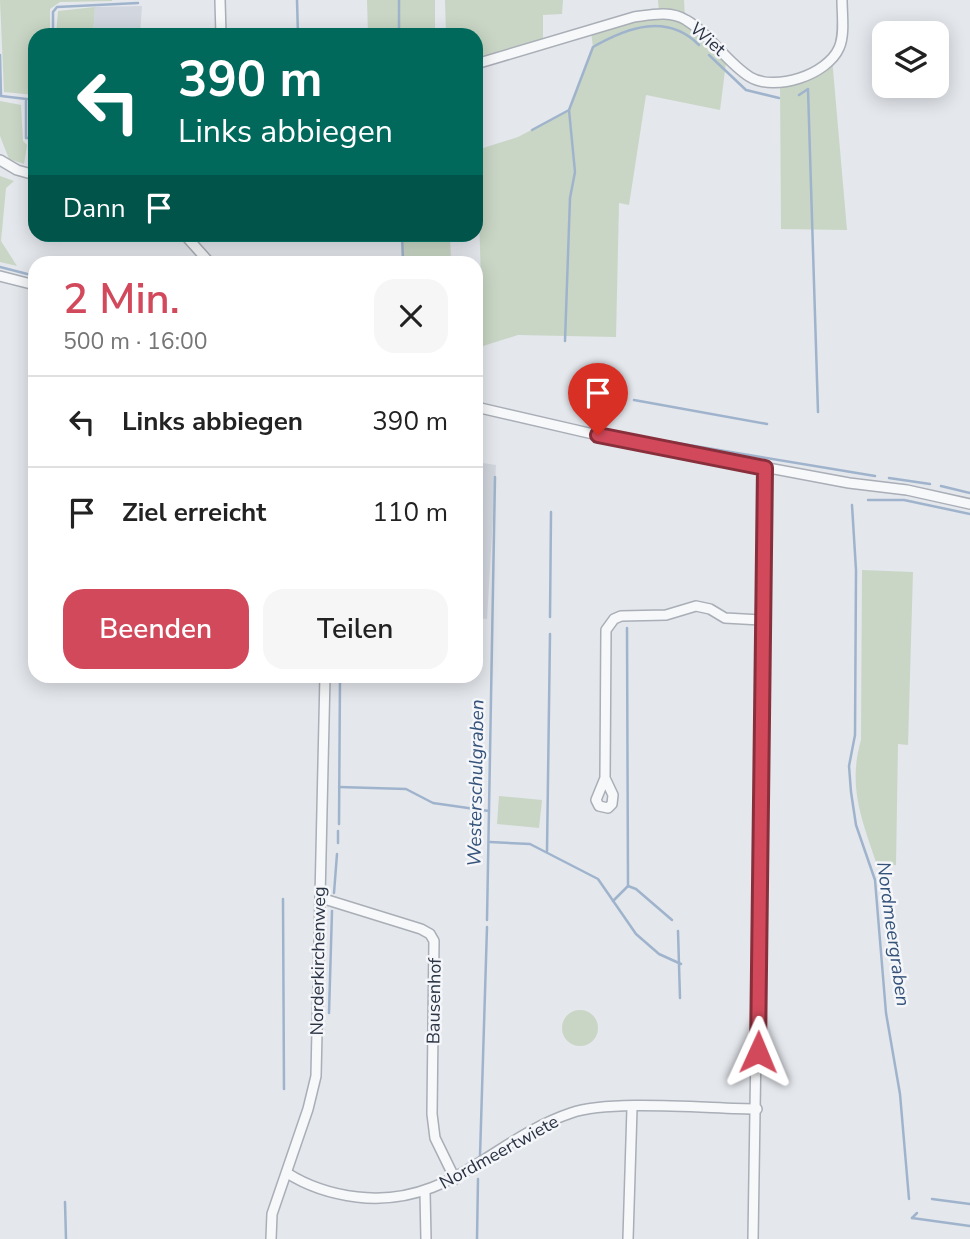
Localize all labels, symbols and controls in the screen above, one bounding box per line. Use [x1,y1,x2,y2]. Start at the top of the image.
street label: Wiet [685,17,731,62]
map controls [872,21,949,98]
button: layers [872,21,949,98]
text: 390 m [178,46,322,113]
icon: left [63,56,154,147]
text: Links abbiegen [178,110,393,153]
icon: arrive [140,189,178,227]
text: Dann [63,191,126,226]
text: 2 Min. [63,271,180,328]
button: close [374,279,448,353]
text: 500 m · 16:00 [63,326,208,357]
pin [568,363,628,435]
icon: arrive [579,374,617,412]
icon: left [63,403,101,441]
text: Links abbiegen [122,404,303,439]
text: 390 m [372,404,448,439]
icon: arrive [63,494,101,532]
text: Ziel erreicht [122,495,266,530]
text: 110 m [372,495,448,530]
button: Beenden [63,589,249,669]
button: Teilen [263,589,448,669]
water label: Westerschulgraben [462,699,490,867]
water label: Nordmeergraben [870,860,916,1008]
street label: Norderkirchenweg [305,886,331,1036]
street label: Bausenhof [421,957,447,1044]
position arrow [721,1015,795,1089]
street label: Nordmeertwiete [435,1109,563,1195]

